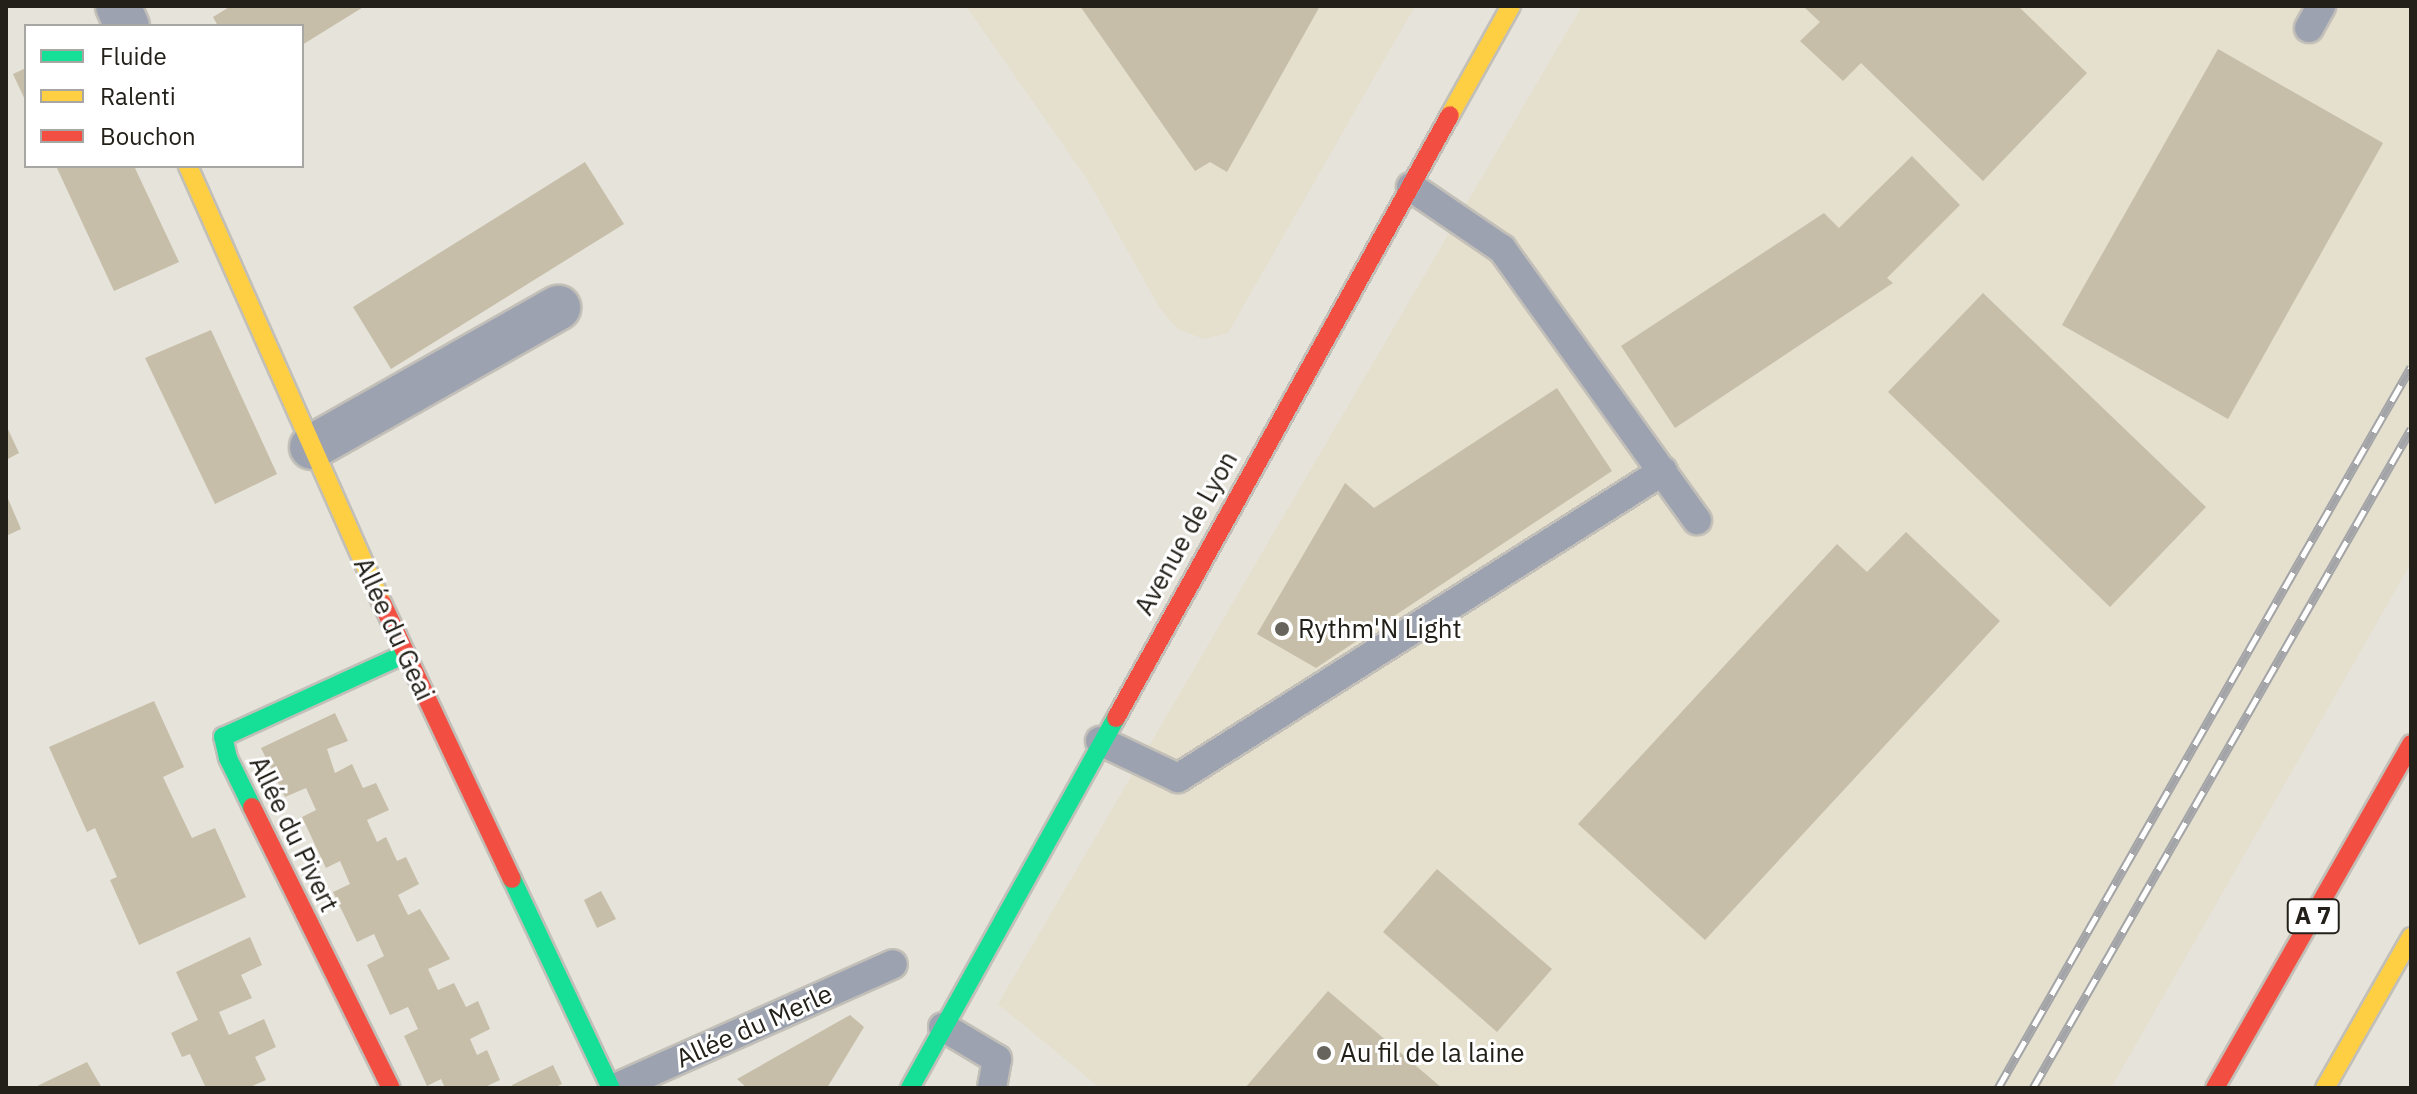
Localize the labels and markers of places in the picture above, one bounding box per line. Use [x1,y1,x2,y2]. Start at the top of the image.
place label: Rythm'N Light [1298,613,1462,645]
marker: Rythm'N Light [1273,620,1291,638]
place label: Au fil de la laine [1340,1037,1525,1069]
marker: Au fil de la laine [1315,1044,1333,1062]

